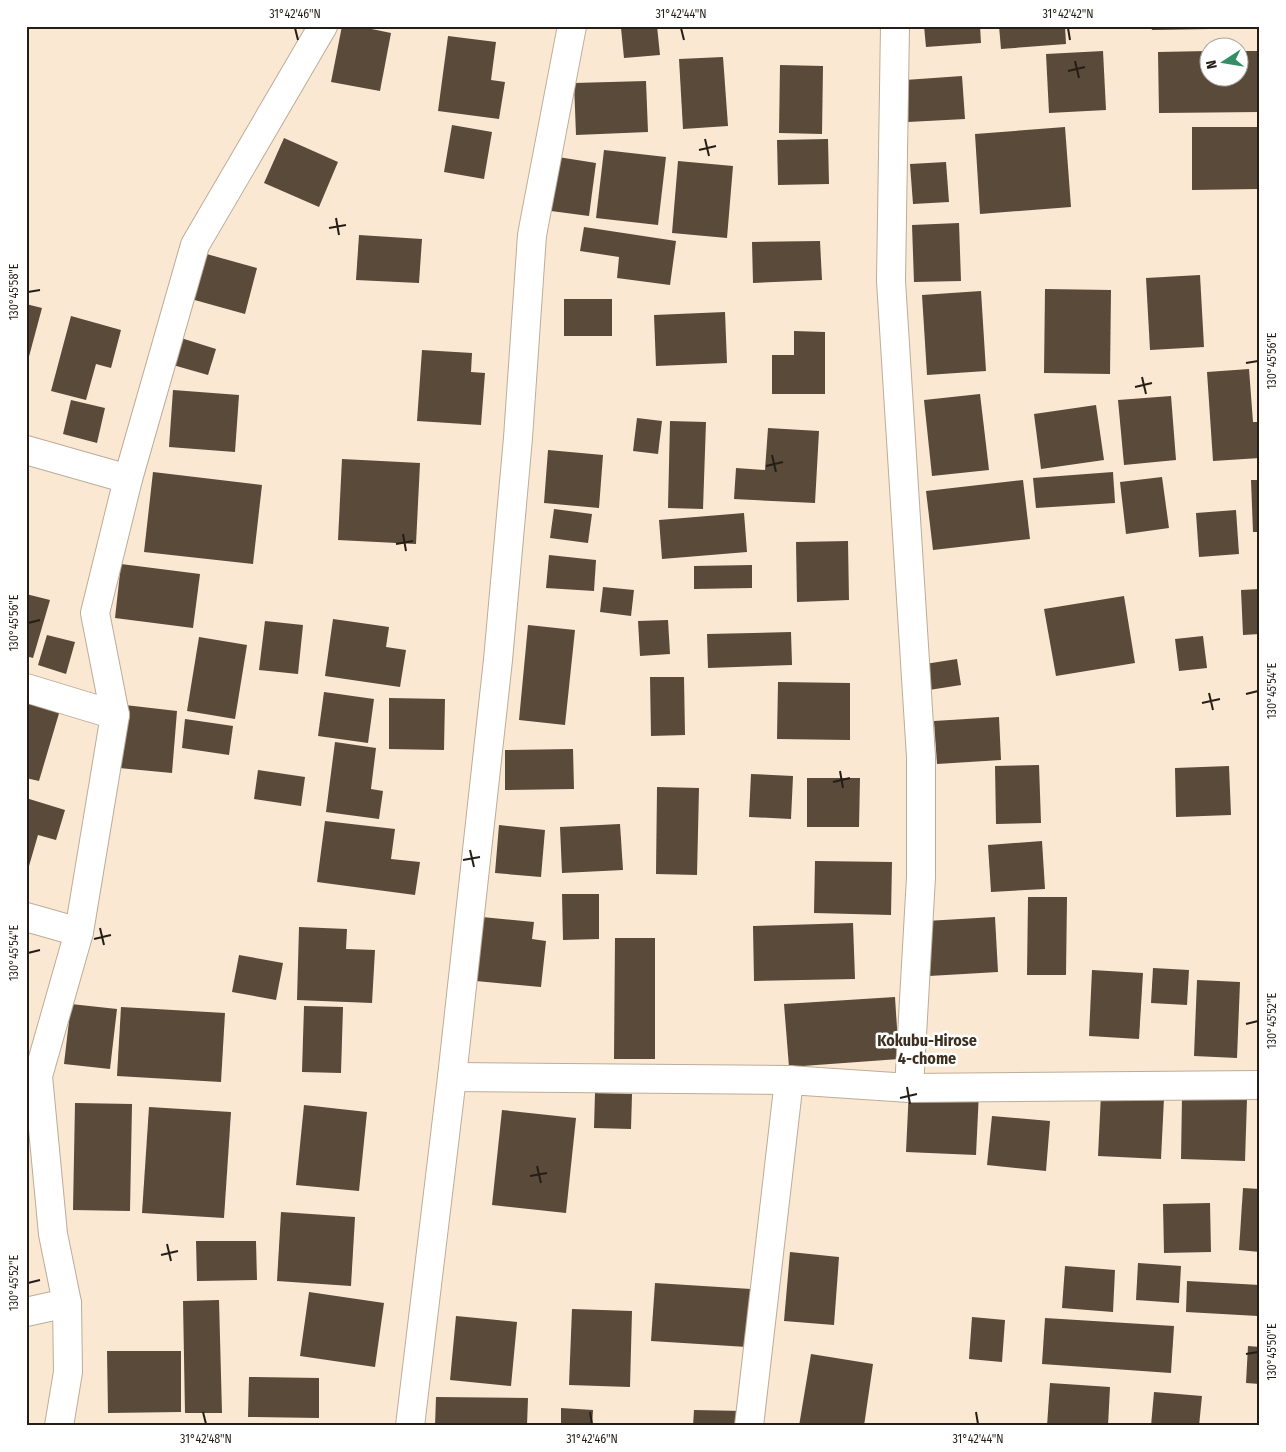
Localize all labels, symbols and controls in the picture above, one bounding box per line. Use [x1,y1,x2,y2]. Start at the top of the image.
text: 31°42'46"N [269,7,321,21]
text: 31°42'44"N [655,7,707,21]
text: 31°42'42"N [1042,7,1094,21]
north arrow [1198,38,1248,88]
text: N [1203,59,1221,70]
text: 130°45'58"E [7,263,21,320]
text: 130°45'56"E [1265,332,1279,389]
text: 130°45'56"E [7,594,21,651]
text: 130°45'54"E [1265,663,1279,719]
text: 130°45'54"E [7,925,21,981]
text: 130°45'52"E [1265,993,1279,1049]
district label: Kokubu-Hirose 4-chome [877,1031,977,1068]
text: 130°45'52"E [7,1255,21,1311]
text: 130°45'50"E [1265,1323,1279,1381]
text: 31°42'48"N [180,1432,232,1446]
text: 31°42'46"N [566,1432,618,1446]
text: 31°42'44"N [952,1432,1004,1446]

